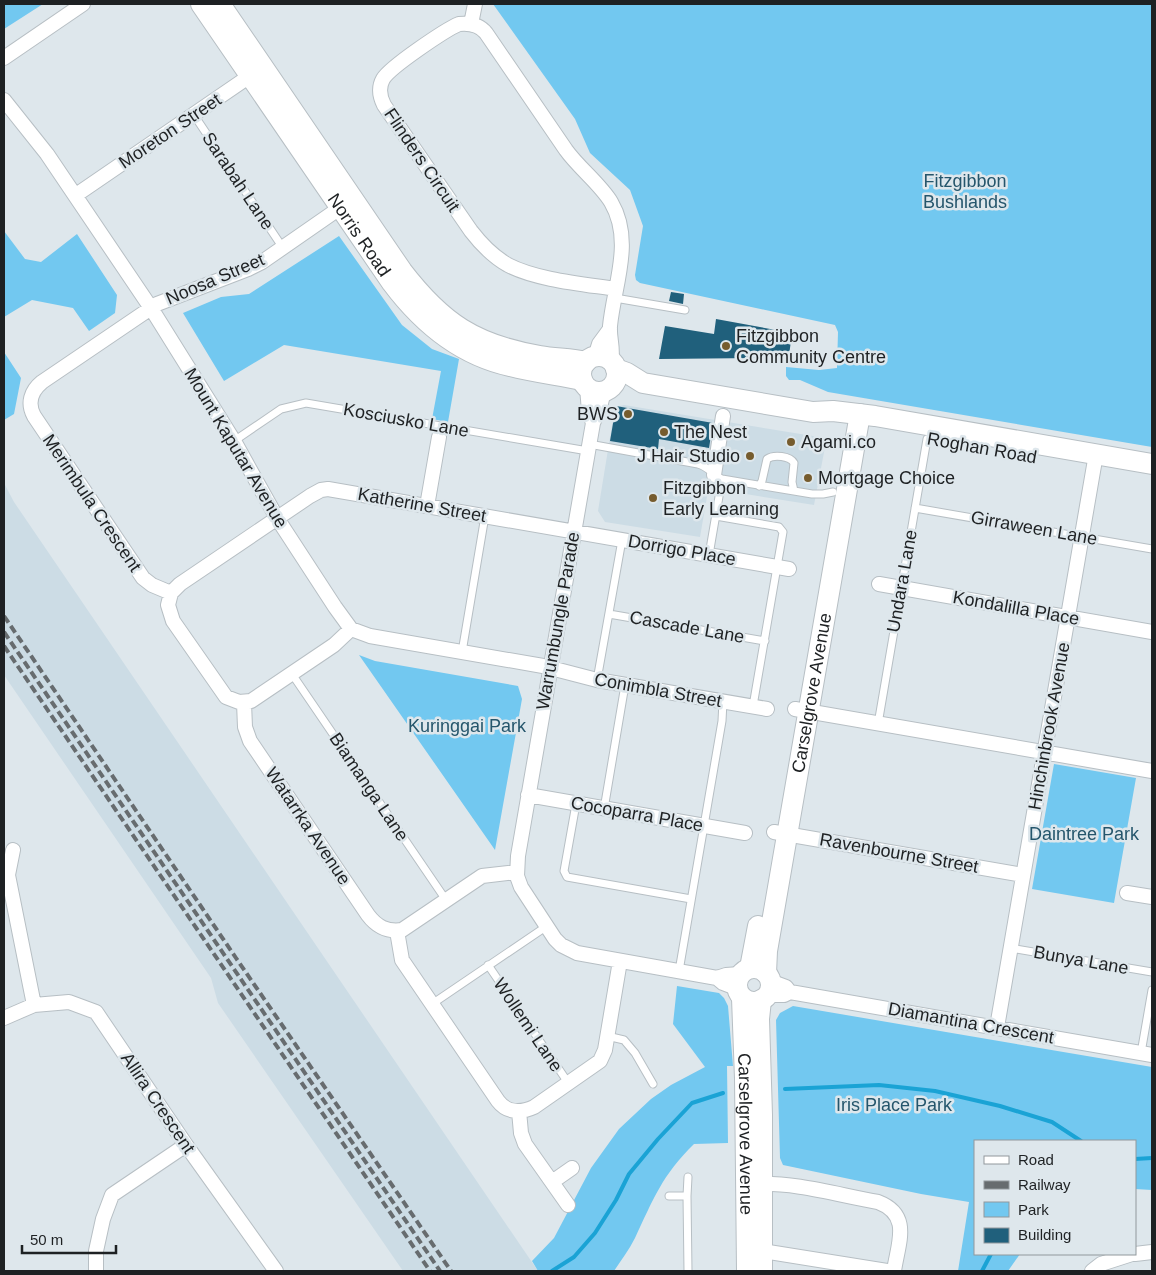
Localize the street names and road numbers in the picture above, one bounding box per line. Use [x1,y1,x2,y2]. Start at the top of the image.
street label: Moreton Street [115,89,225,173]
street label: Flinders Circuit [380,105,464,215]
street label: Sarabah Lane [198,129,278,233]
street label: Norris Road [324,190,395,280]
street label: Noosa Street [163,249,267,309]
street label: Mount Kaputar Avenue [180,364,292,532]
street label: Kosciusko Lane [342,399,470,441]
street label: Roghan Road [926,429,1038,467]
street label: Merimbula Crescent [39,431,145,575]
street label: Katherine Street [356,484,488,526]
street label: Girraween Lane [969,507,1099,549]
street label: Undara Lane [883,528,921,634]
street label: Warrumbungle Parade [532,530,584,712]
street label: Dorrigo Place [627,531,737,569]
street label: Kondalilla Place [951,587,1081,629]
street label: Cascade Lane [628,607,746,647]
street label: Carselgrove Avenue [788,611,835,774]
street label: Hinchinbrook Avenue [1024,641,1074,811]
street label: Conimbla Street [593,669,723,711]
street label: Biamanga Lane [325,729,413,845]
street label: Watarrka Avenue [261,764,355,888]
street label: Cocoparra Place [569,793,705,835]
street label: Ravenbourne Street [818,829,980,877]
street label: Bunya Lane [1032,942,1130,978]
street label: Wollemi Lane [489,974,567,1076]
street label: Diamantina Crescent [887,999,1055,1047]
street label: Allira Crescent [117,1049,199,1157]
street label: Carselgrove Avenue [734,1053,756,1215]

